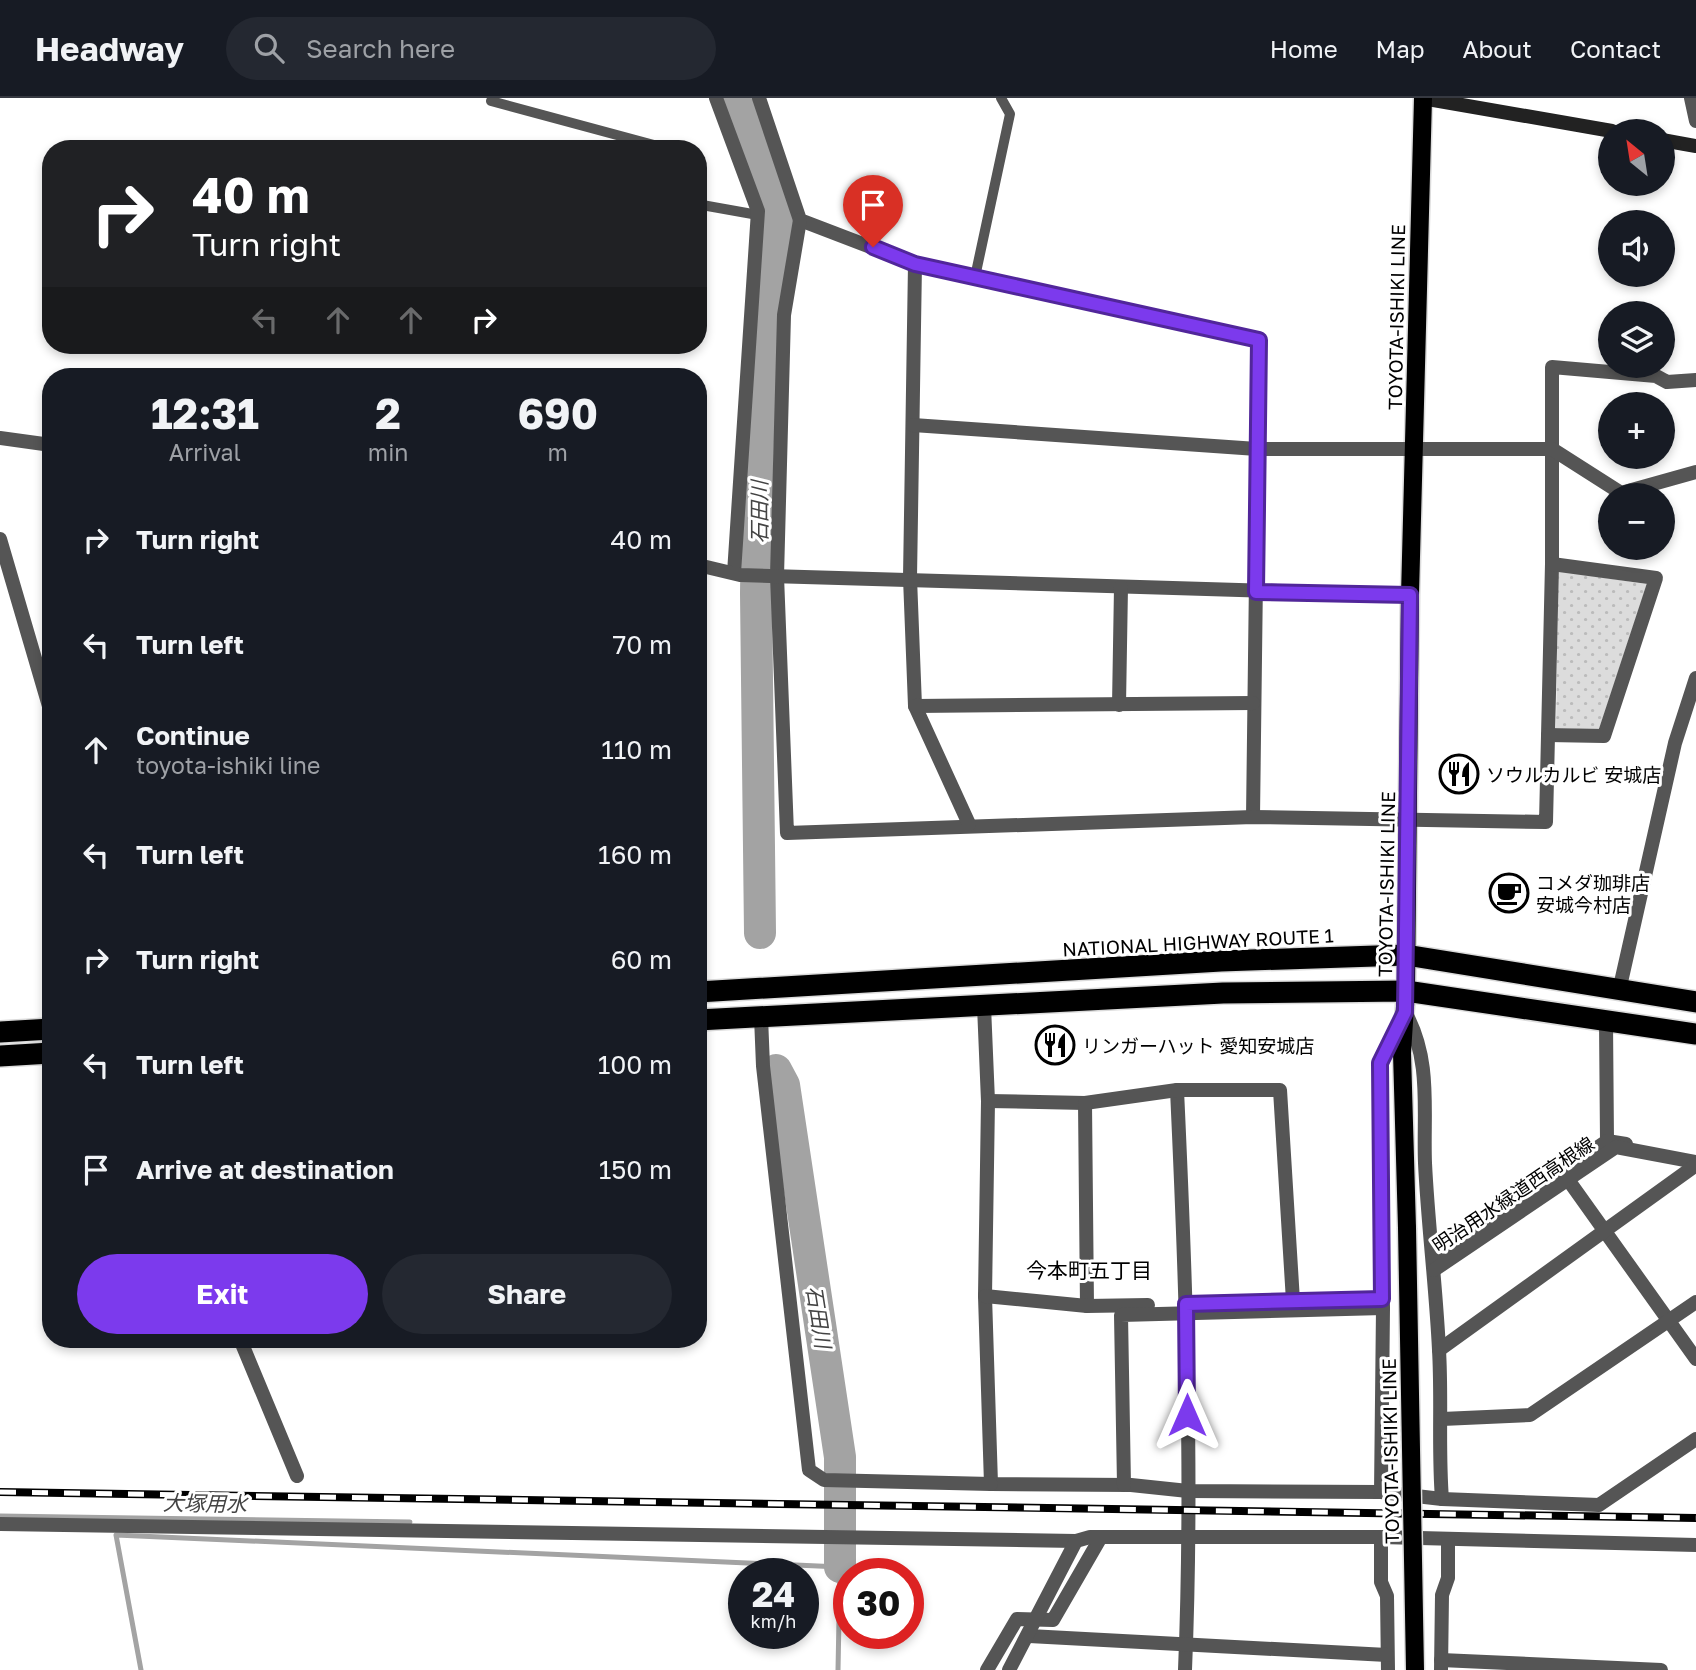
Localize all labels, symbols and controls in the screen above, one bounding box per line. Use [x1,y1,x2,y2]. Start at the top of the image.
search box [226,17,716,80]
text: Headway [35,29,184,68]
icon: search [250,29,288,67]
text: Search here [306,33,455,64]
text: Home [1270,34,1338,63]
text: Map [1376,34,1425,63]
text: About [1463,34,1532,63]
text: Contact [1570,34,1661,63]
north arrow [1598,119,1675,196]
map controls [1598,119,1675,560]
text: 40 m [192,165,310,224]
icon: right [77,168,168,259]
pin [843,175,903,247]
icon: arrive [854,186,892,224]
button: sound [1598,210,1675,287]
street label: TOYOTA-ISHIKI LINE [1383,224,1409,410]
text: Turn right [192,225,341,263]
icon: left [246,301,284,339]
icon: ahead [319,301,357,339]
icon: ahead [392,301,430,339]
icon: right [465,301,503,339]
button: layers [1598,301,1675,378]
text: 12:31 [151,388,259,438]
text: 2 [375,388,401,438]
text: 690 [517,388,598,438]
button: + [1598,392,1675,469]
text: Arrival [169,438,241,466]
text: min [368,438,408,466]
text: m [548,438,568,466]
water label: 石田川 [746,479,772,544]
button: − [1598,483,1675,560]
icon: right [77,521,115,559]
text: Turn right [136,524,259,555]
text: 40 m [611,524,672,555]
icon: left [77,626,115,664]
text: Turn left [136,629,244,660]
text: 70 m [613,629,672,660]
text: Continue [136,720,250,751]
icon: ahead [77,731,115,769]
text: 110 m [601,734,672,765]
text: toyota-ishiki line [136,751,320,779]
restaurant icon: ソウルカルビ 安城店 [1438,753,1480,795]
place label: ソウルカルビ 安城店 [1486,763,1661,786]
street label: TOYOTA-ISHIKI LINE [1373,791,1399,977]
icon: left [77,836,115,874]
text: Turn left [136,839,244,870]
text: 160 m [598,839,672,870]
place label: コメダ珈琲店 安城今村店 [1536,871,1650,916]
cafe icon: コメダ珈琲店 安城今村店 [1488,872,1530,914]
street label: NATIONAL HIGHWAY ROUTE 1 [1062,923,1334,961]
icon: right [77,941,115,979]
text: Turn right [136,944,259,975]
text: 60 m [611,944,672,975]
restaurant icon: リンガーハット 愛知安城店 [1034,1024,1076,1066]
place label: リンガーハット 愛知安城店 [1082,1034,1314,1057]
icon: left [77,1046,115,1084]
text: Turn left [136,1049,244,1080]
text: 100 m [598,1049,672,1080]
street label: 明治用水緑道西高根線 [1428,1131,1598,1257]
icon: arrive [77,1151,115,1189]
text: Arrive at destination [136,1154,394,1185]
text: 150 m [599,1154,672,1185]
button: Exit [77,1254,368,1334]
button: Share [382,1254,672,1334]
district label: 今本町五丁目 [1026,1257,1152,1283]
water label: 石田川 [801,1284,837,1352]
street label: TOYOTA-ISHIKI LINE [1377,1358,1403,1544]
position arrow [1150,1378,1224,1452]
water label: 大塚用水 [163,1489,249,1517]
speed limit sign: 30 [833,1558,924,1649]
text: 24 [752,1573,795,1615]
text: km/h [751,1610,796,1632]

